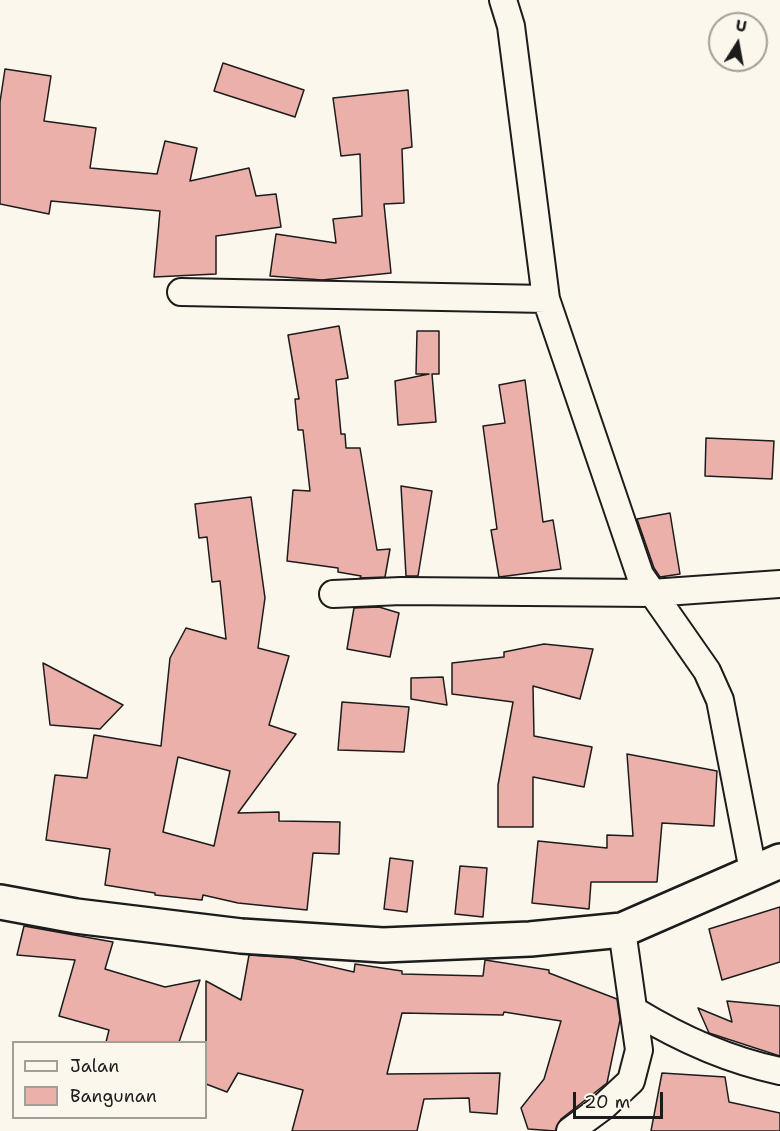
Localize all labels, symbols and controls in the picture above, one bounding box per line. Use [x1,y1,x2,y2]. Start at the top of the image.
north arrow [708,12,768,72]
text: U [734,14,749,37]
legend [12,1041,207,1119]
text: Jalan [70,1054,119,1078]
scale bar [576,1080,666,1118]
text: Bangunan [70,1084,157,1108]
text: 20 m [584,1090,630,1114]

